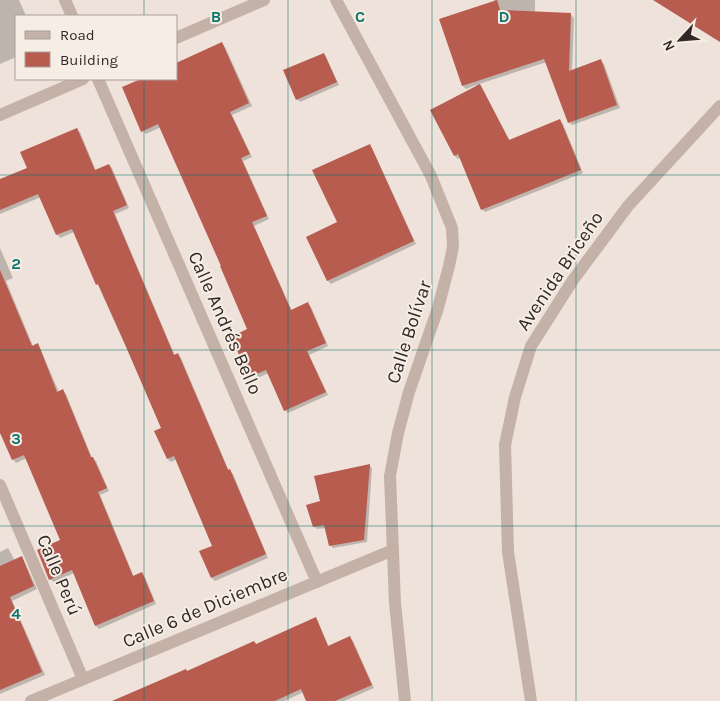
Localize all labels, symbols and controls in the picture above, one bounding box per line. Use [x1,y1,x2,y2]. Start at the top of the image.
text: B [211,7,221,26]
text: C [355,7,365,26]
text: D [499,7,510,26]
legend [15,15,178,80]
north arrow [655,15,705,65]
text: Road [60,26,95,44]
text: N [659,37,679,54]
text: Building [60,51,118,69]
street label: Avenida Briceño [512,207,608,335]
street label: Calle Andrés Bello [184,248,266,398]
text: 2 [11,254,21,273]
street label: Calle Bolívar [382,278,436,386]
text: 3 [11,429,21,448]
street label: Calle Perú [32,531,86,619]
street label: Calle 6 de Diciembre [119,563,291,653]
text: 4 [11,604,21,623]

